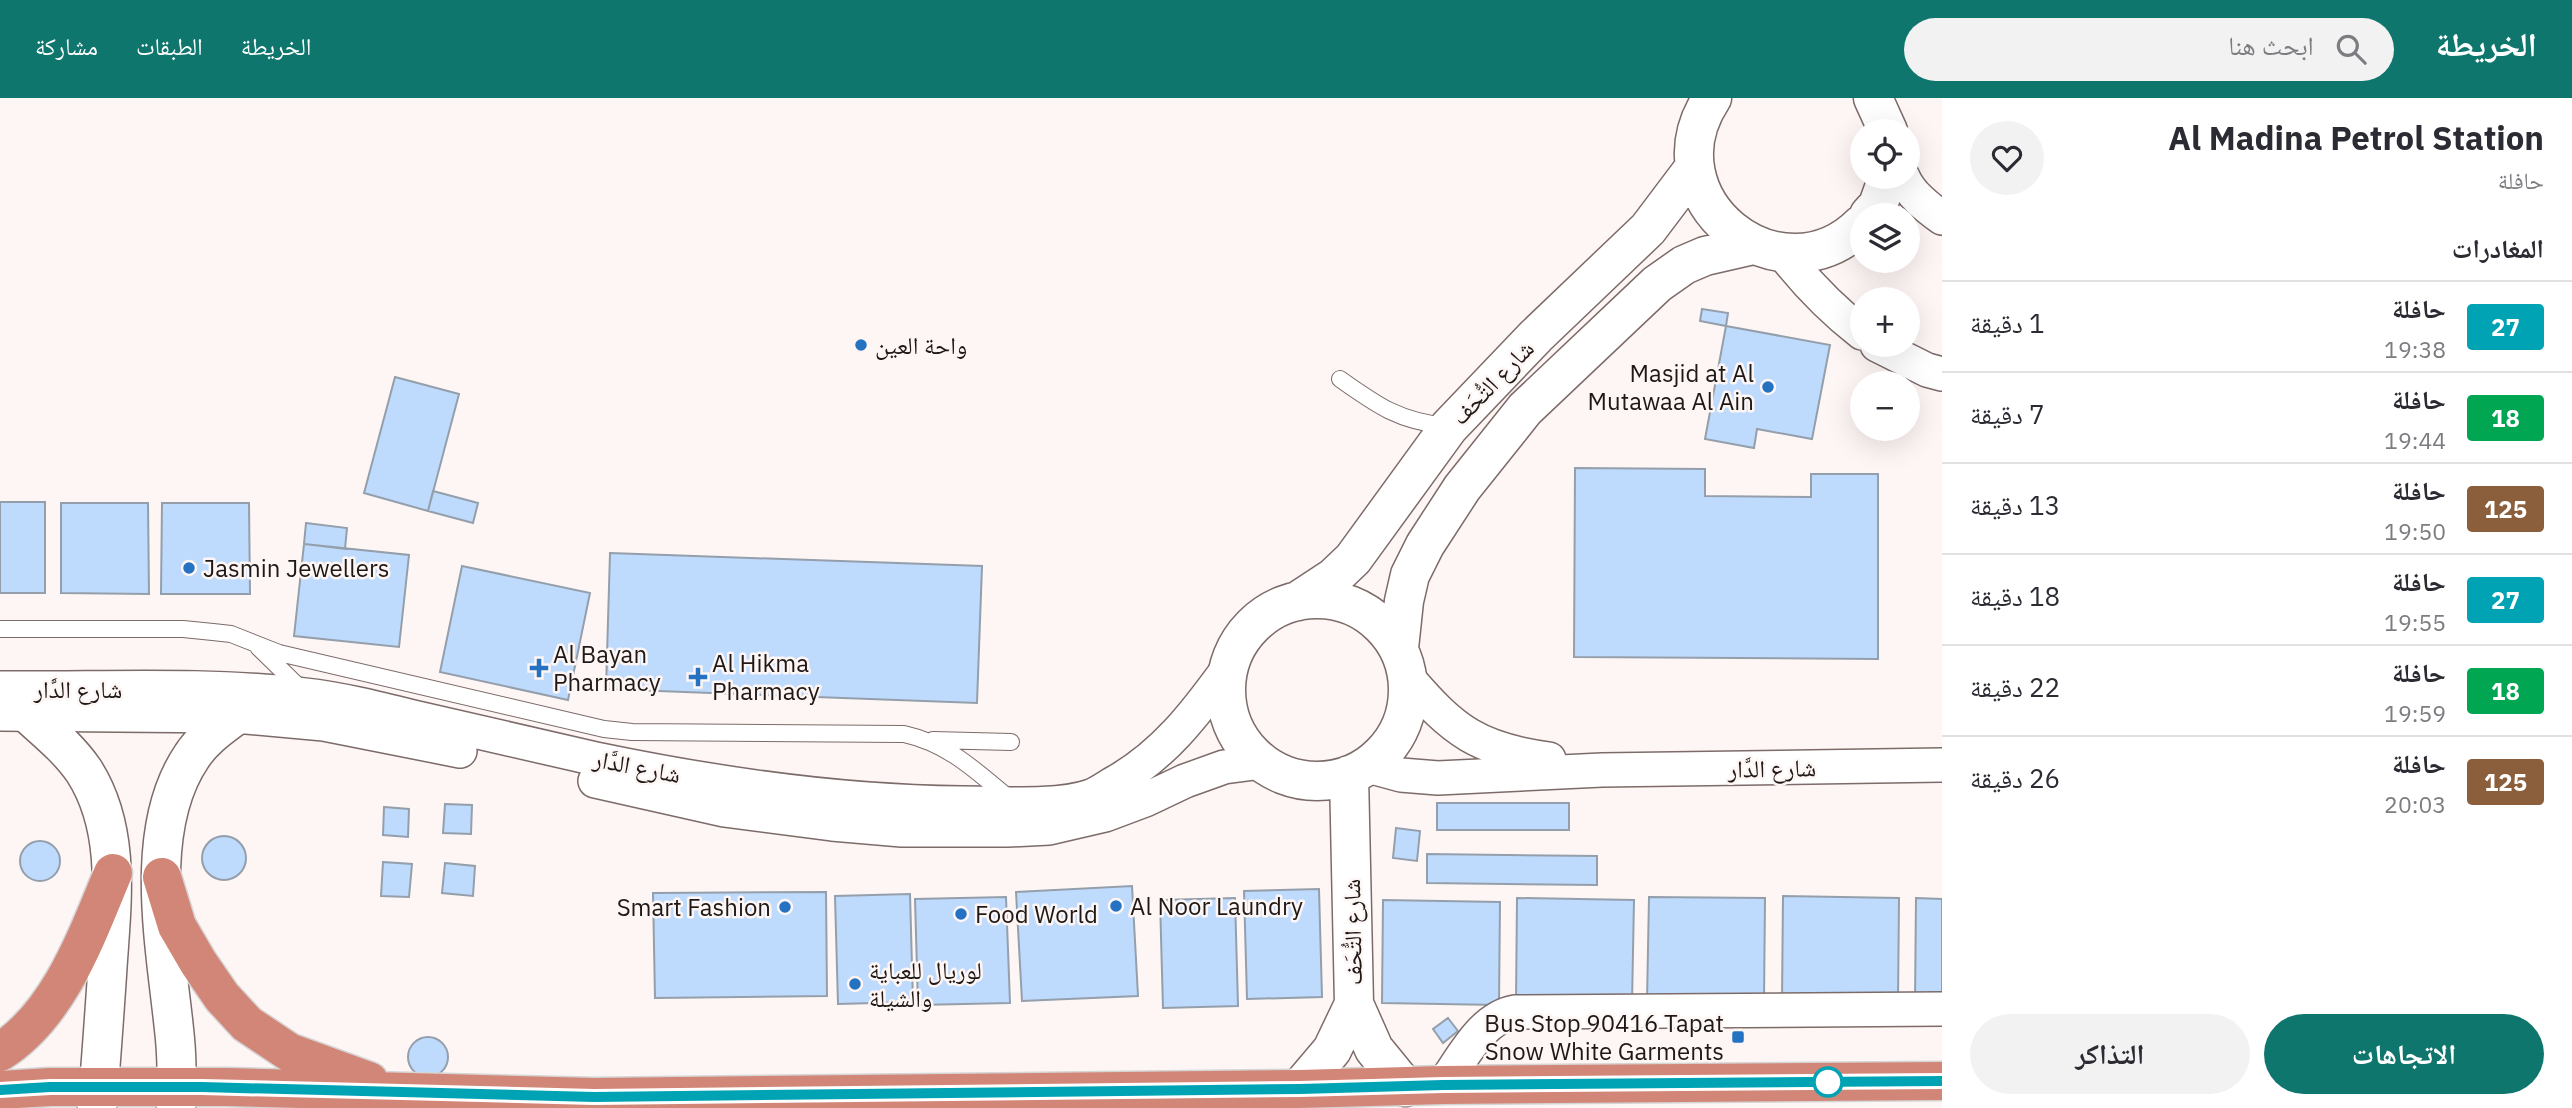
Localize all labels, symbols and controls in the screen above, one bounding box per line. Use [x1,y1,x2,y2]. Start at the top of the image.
search box [1904,18,2394,81]
text: الخريطة [2436,22,2537,65]
text: ابحث هنا [2228,28,2314,62]
text: مشاركة [35,30,98,62]
text: الطبقات [136,30,203,62]
text: الخريطة [241,30,311,62]
icon: search [2332,30,2370,68]
text: Al Madina Petrol Station [2168,116,2544,159]
map controls [1850,119,1920,441]
button: locate [1850,119,1920,189]
button: heart [1970,121,2044,195]
text: حافلة [2498,165,2544,195]
button: layers [1850,203,1920,273]
text: المغادرات [2452,231,2544,265]
button: + [1850,287,1920,357]
text: حافلة [2392,291,2446,325]
text: 1 دقيقة [1970,306,2045,340]
text: 27 [2491,311,2520,343]
place label: واحة العين [875,329,967,361]
street label: شارع التُّحَف [1444,333,1540,431]
text: 19:38 [2384,334,2446,364]
marker: واحة العين [853,337,869,353]
place label: Masjid at Al Mutawaa Al Ain [1588,357,1754,417]
button: − [1850,371,1920,441]
marker: Masjid at Al Mutawaa Al Ain [1760,379,1776,395]
text: حافلة [2392,382,2446,416]
text: 7 دقيقة [1970,397,2045,431]
text: 18 [2491,402,2520,434]
text: 19:44 [2384,425,2446,455]
text: حافلة [2392,473,2446,507]
text: 13 دقيقة [1970,488,2060,522]
text: 125 [2484,493,2527,525]
text: 19:50 [2384,516,2446,546]
place label: Jasmin Jewellers [203,552,389,584]
marker: Jasmin Jewellers [181,560,197,576]
text: حافلة [2392,564,2446,598]
text: 18 دقيقة [1970,579,2060,613]
text: 27 [2491,584,2520,616]
text: 19:55 [2384,607,2446,637]
place label: Al Bayan Pharmacy [553,638,661,698]
place label: Al Hikma Pharmacy [712,647,820,707]
text: حافلة [2392,655,2446,689]
marker: Al Bayan Pharmacy [531,660,547,676]
marker: Al Hikma Pharmacy [690,669,706,685]
text: 22 دقيقة [1970,670,2060,704]
street label: شارع الدَّار [33,673,122,705]
text: 18 [2491,675,2520,707]
text: 19:59 [2384,698,2446,728]
street label: شارع الدَّار [590,742,683,790]
text: حافلة [2392,746,2446,780]
street label: شارع الدَّار [1727,751,1816,785]
text: 26 دقيقة [1970,761,2060,795]
text: 125 [2484,766,2527,798]
text: 20:03 [2384,789,2446,819]
street label: شارع التُّحَف [1335,879,1369,985]
place label: Al Noor Laundry [1130,890,1303,922]
place label: Smart Fashion [617,891,771,923]
place label: Food World [975,898,1098,930]
marker: Al Noor Laundry [1108,898,1124,914]
marker: Smart Fashion [777,899,793,915]
marker: Food World [953,906,969,922]
place label: لوريال للعباية والشيلة [869,954,982,1014]
marker: لوريال للعباية والشيلة [847,976,863,992]
place label: Bus Stop 90416 Tapat Snow White Garments [1484,1007,1724,1067]
button: التذاكر [1970,1014,2250,1094]
button: الاتجاهات [2264,1014,2544,1094]
marker: Bus Stop 90416 Tapat Snow White Garments [1730,1029,1746,1045]
unlabelled marker [1813,1067,1843,1097]

